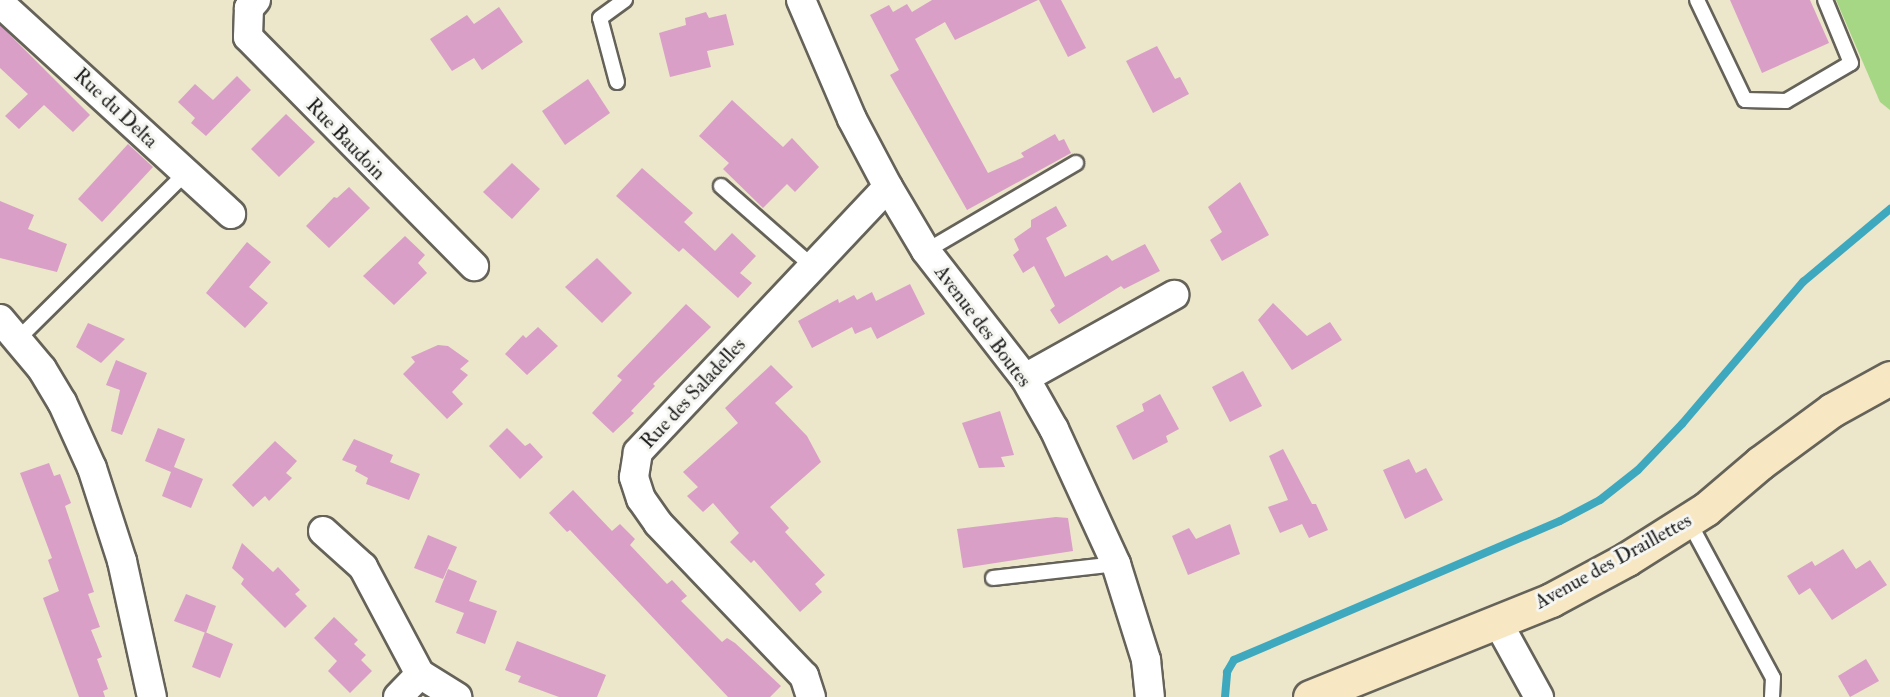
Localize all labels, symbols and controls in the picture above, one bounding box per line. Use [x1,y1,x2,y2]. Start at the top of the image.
street label: Rue du Delta [69,63,163,153]
street label: Rue Baudoin [301,93,391,185]
street label: Avenue des Boutes [929,260,1037,392]
street label: Rue des Saladelles [636,333,750,453]
street label: Avenue des Draillettes [1530,508,1696,614]

